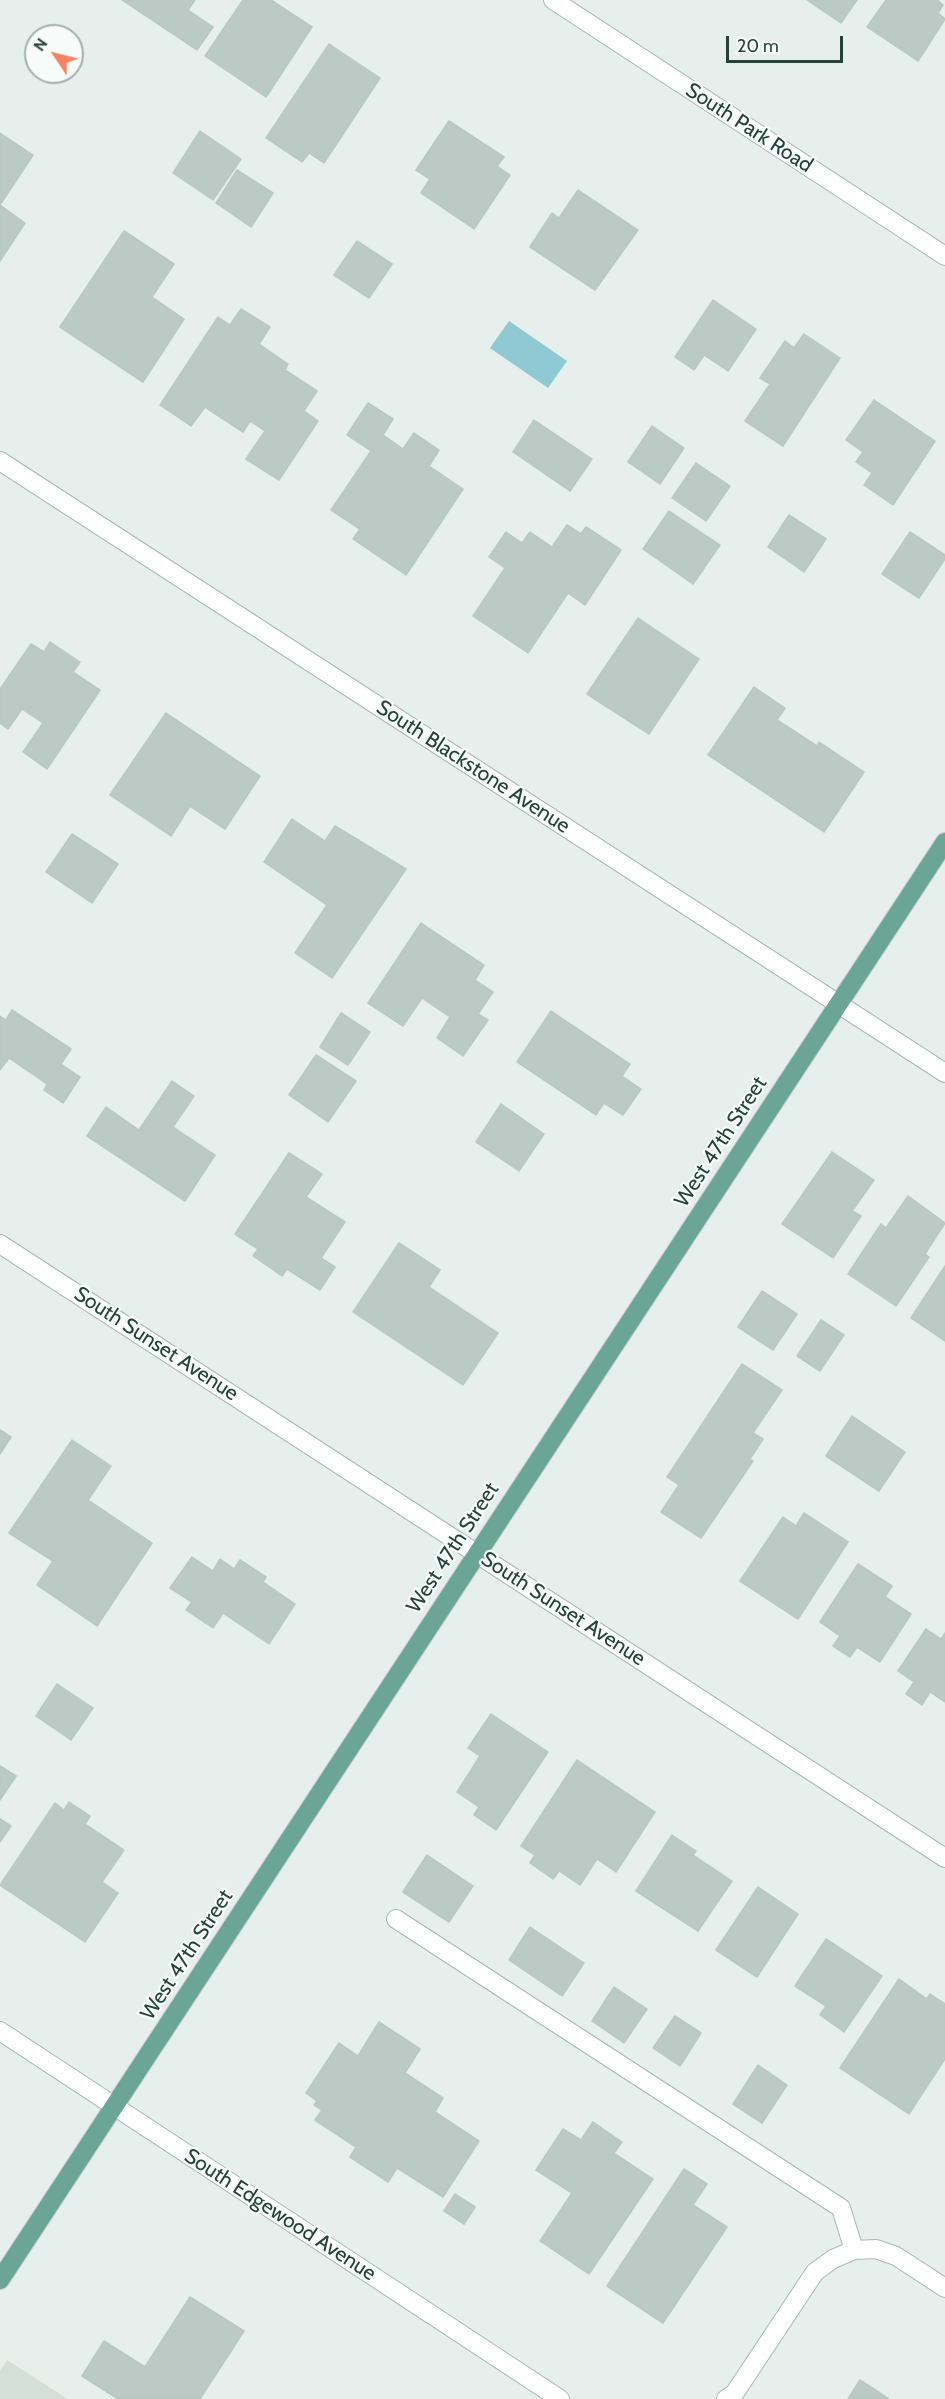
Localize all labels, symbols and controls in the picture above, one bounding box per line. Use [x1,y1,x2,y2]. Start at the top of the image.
north arrow [24,24,84,84]
scale bar [729,24,846,62]
text: N [29,34,52,55]
text: 20 m [737,35,779,57]
street label: South Park Road [681,78,817,178]
street label: South Blackstone Avenue [372,695,574,839]
street label: West 47th Street [670,1072,772,1212]
street label: South Sunset Avenue [69,1281,243,1407]
street label: West 47th Street [402,1478,504,1618]
street label: South Sunset Avenue [476,1546,650,1672]
street label: West 47th Street [136,1885,238,2025]
street label: South Edgewood Avenue [179,2144,381,2286]

